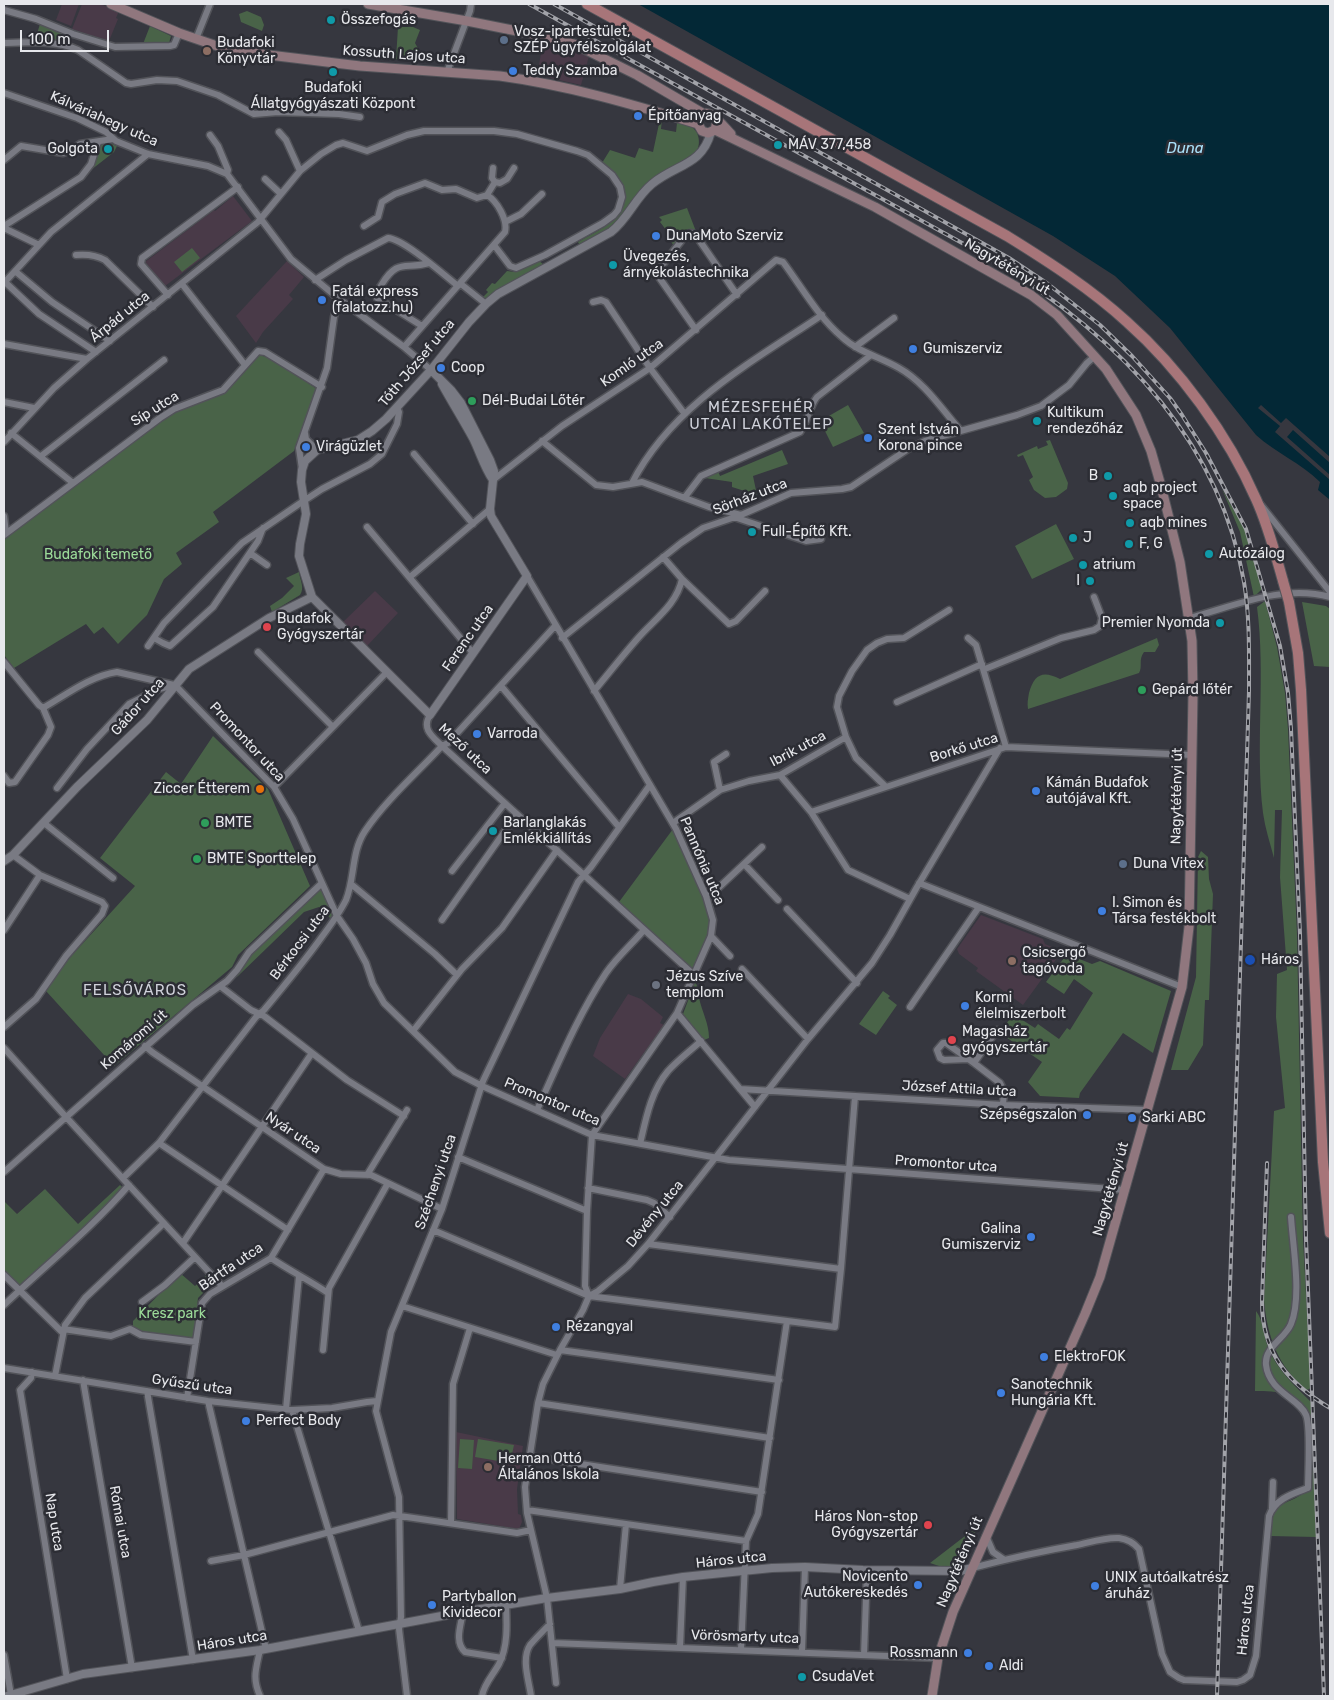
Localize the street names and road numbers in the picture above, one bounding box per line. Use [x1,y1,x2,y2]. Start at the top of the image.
street label: Kossuth Lajos utca [342,42,466,68]
street label: Kálváriahegy utca [47,88,161,150]
street label: Nagytétényi út [961,235,1053,299]
street label: Árpád utca [87,288,153,346]
street label: Tóth József utca [375,316,459,410]
street label: Komló utca [597,335,667,391]
street label: Síp utca [128,388,182,430]
street label: Sörház utca [710,475,790,519]
street label: Ferenc utca [439,601,497,675]
street label: Gádor utca [108,675,168,739]
street label: Promontor utca [206,699,288,785]
street label: Mező utca [435,720,495,778]
street label: Ibrik utca [767,727,829,771]
street label: Borkő utca [928,730,1000,766]
street label: Nagytétényi út [1168,747,1186,845]
street label: Pannónia utca [676,814,728,908]
street label: Bérkocsi utca [267,903,333,983]
street label: Komáromi út [97,1007,171,1073]
street label: Promontor utca [501,1074,603,1130]
street label: József Attila utca [901,1078,1017,1100]
street label: Nyár utca [262,1108,324,1158]
street label: Széchenyi utca [412,1132,460,1232]
street label: Nagytétényi út [1090,1140,1132,1238]
street label: Promontor utca [894,1152,998,1176]
street label: Dévény utca [623,1177,687,1251]
street label: Bártfa utca [196,1239,266,1295]
street label: Gyűszű utca [151,1371,233,1399]
street label: Római utca [105,1484,135,1560]
street label: Nap utca [41,1492,67,1552]
street label: Nagytétényi út [933,1514,987,1610]
street label: Háros utca [695,1548,767,1572]
street label: Háros utca [1234,1584,1258,1656]
street label: Háros utca [196,1627,268,1655]
street label: Vörösmarty utca [691,1627,799,1647]

